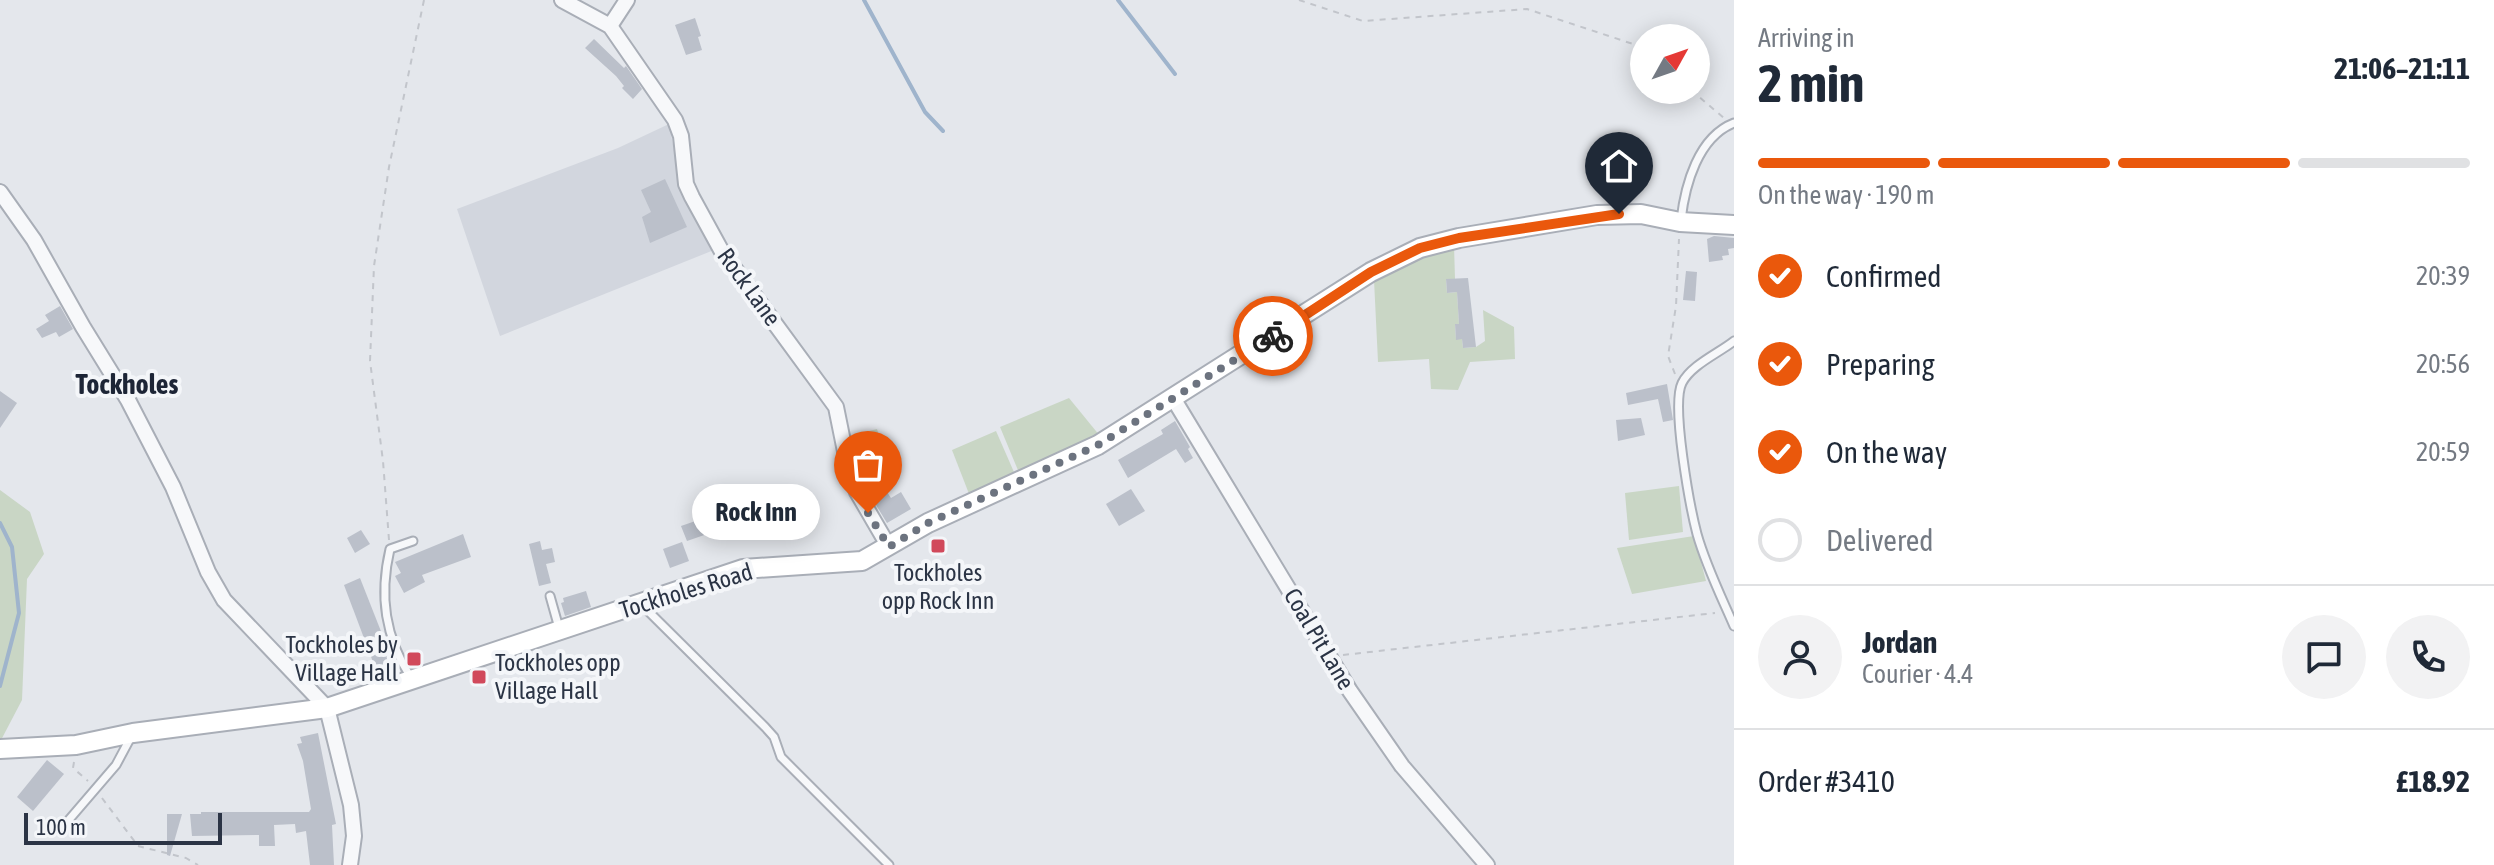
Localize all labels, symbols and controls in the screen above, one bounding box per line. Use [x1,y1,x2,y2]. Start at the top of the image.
text: Arriving in [1758,23,1855,53]
north arrow [1630,24,1710,104]
map controls [1630,24,1710,104]
text: 21:06–21:11 [2334,51,2470,85]
text: 2 min [1758,53,1864,113]
pin [1585,132,1653,214]
icon: home [1597,144,1641,188]
text: On the way · 190 m [1758,180,1935,210]
street label: Rock Lane [712,243,786,331]
icon: check [1758,254,1802,298]
text: Confirmed [1826,259,1941,293]
text: 20:39 [2416,261,2470,291]
courier [1233,296,1313,376]
icon: bike [1251,314,1295,358]
icon: check [1758,342,1802,386]
text: Preparing [1826,347,1935,381]
text: 20:56 [2416,349,2470,379]
district label: Tockholes [76,368,179,400]
icon: check [1758,430,1802,474]
pin [834,431,902,513]
text: On the way [1826,435,1947,469]
text: 20:59 [2416,437,2470,467]
icon: bag [846,443,890,487]
callout: Rock Inn [692,485,820,541]
text: Rock Inn [715,497,797,527]
text: Delivered [1826,523,1934,557]
marker: Tockholes opp Rock Inn [929,537,947,555]
street label: Tockholes Road [616,558,755,624]
place label: Tockholes opp Rock Inn [882,559,994,614]
street label: Coal Pit Lane [1279,583,1360,694]
button: person [1758,615,1842,699]
button: chat [2282,615,2366,699]
button: phone [2386,615,2470,699]
text: Jordan [1862,625,1937,659]
place label: Tockholes by Village Hall [285,631,399,686]
place label: Tockholes opp Village Hall [495,649,621,704]
marker: Tockholes by Village Hall [405,650,423,668]
text: Courier · 4.4 [1862,659,1973,689]
marker: Tockholes opp Village Hall [470,668,488,686]
text: Order #3410 [1758,764,1895,798]
text: £18.92 [2396,764,2470,798]
scale bar [24,809,222,845]
text: 100 m [36,814,86,840]

